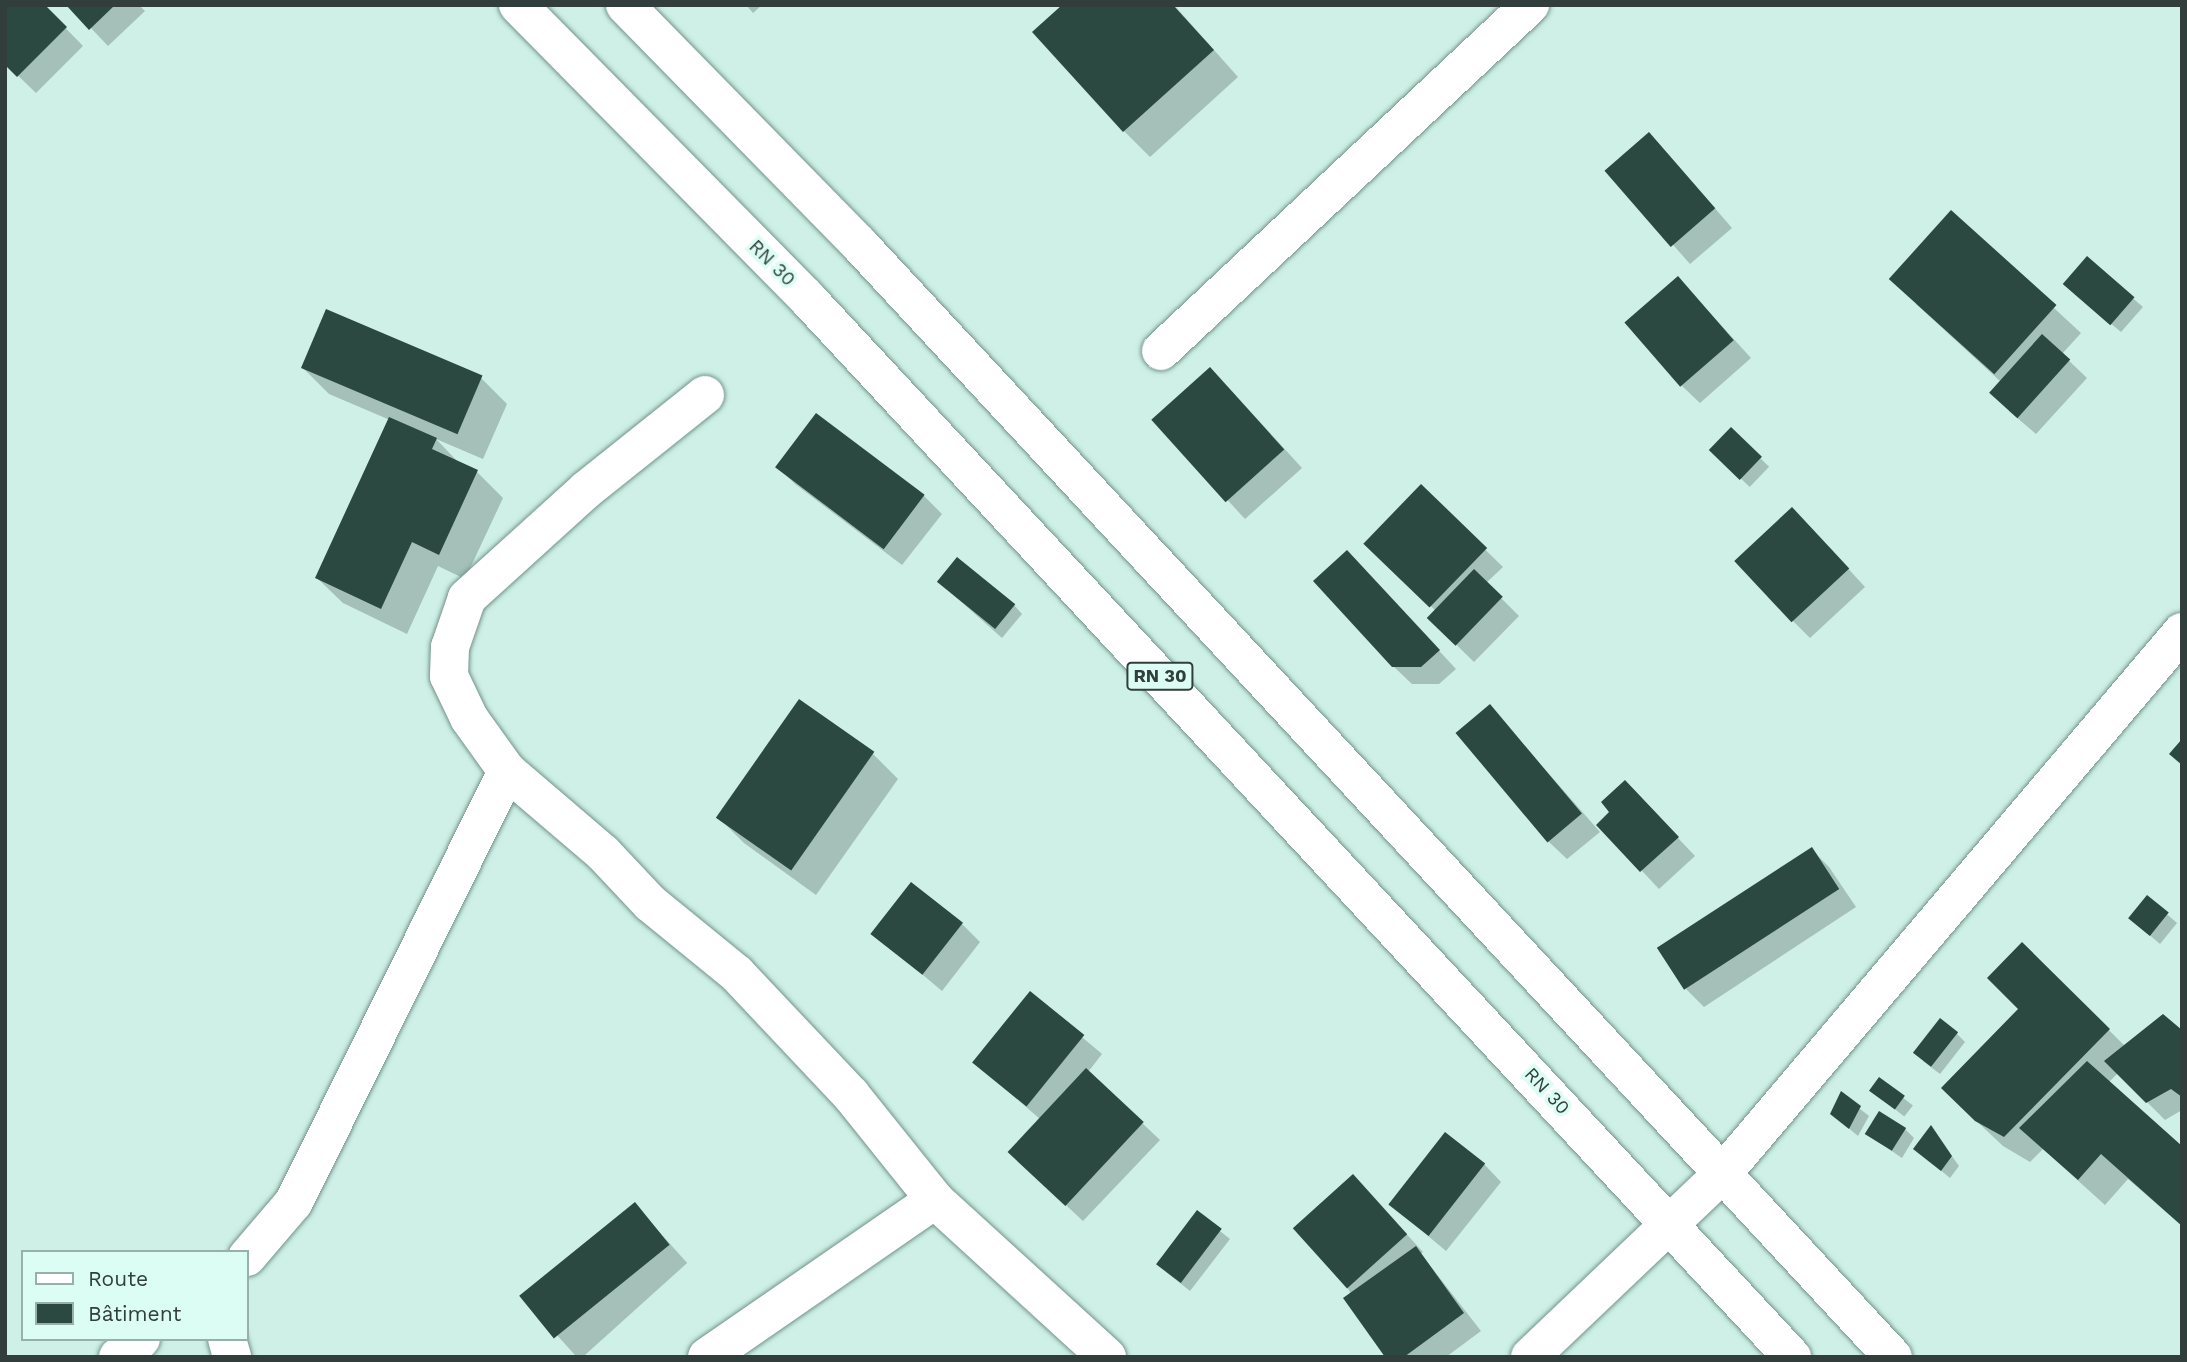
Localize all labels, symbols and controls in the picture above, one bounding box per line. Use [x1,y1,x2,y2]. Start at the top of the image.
street label: RN 30 [744,235,800,291]
road number: RN 30 [1125,662,1195,690]
street label: RN 30 [1520,1063,1574,1119]
legend [21,1250,248,1341]
text: Route [88,1266,148,1291]
text: Bâtiment [88,1301,181,1326]

